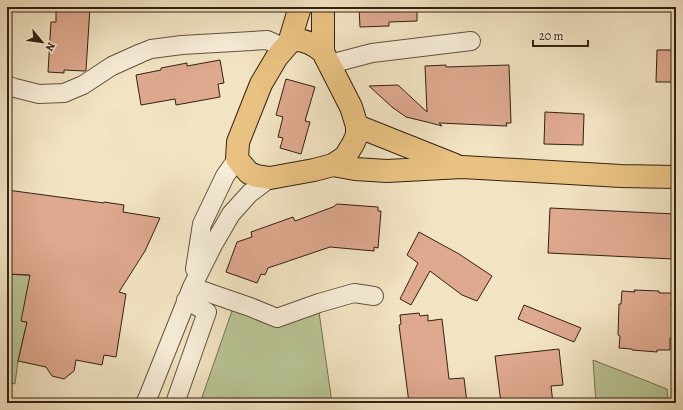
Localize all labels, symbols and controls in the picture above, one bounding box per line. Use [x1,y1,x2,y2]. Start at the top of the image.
north arrow [22,22,62,62]
scale bar [533,22,588,48]
text: 20 m [539,28,563,44]
text: N [42,39,59,54]

